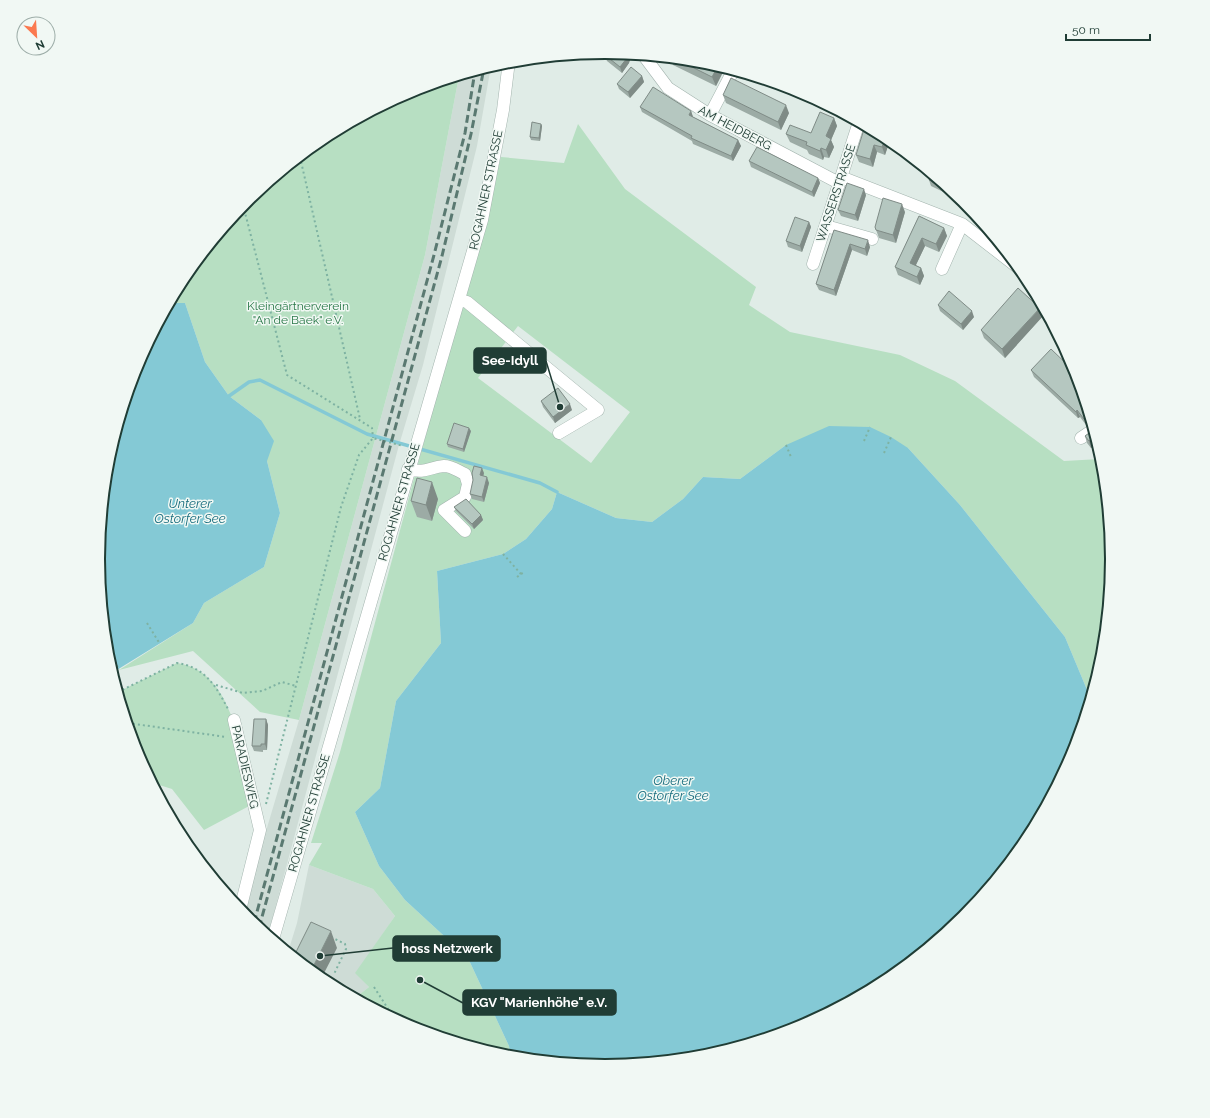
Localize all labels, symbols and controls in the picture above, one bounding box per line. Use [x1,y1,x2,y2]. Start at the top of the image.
north arrow [16,16,56,56]
scale bar [1066,16,1150,42]
text: 50 m [1072,23,1100,37]
text: N [33,37,47,52]
street label: AM HEIDBERG [696,103,774,153]
street label: ROGAHNER STRASSE [466,129,506,251]
street label: WASSERSTRASSE [814,142,858,244]
park label: Kleingärtnerverein "An de Baek" e.V. [247,299,349,327]
callout: See-Idyll [474,348,546,373]
text: See-Idyll [482,353,539,368]
street label: ROGAHNER STRASSE [375,441,423,563]
water label: Unterer Ostorfer See [154,496,226,526]
street label: PARADIESWEG [229,724,261,810]
street label: ROGAHNER STRASSE [285,752,333,874]
water label: Oberer Ostorfer See [637,773,709,803]
callout: hoss Netzwerk [393,936,500,961]
text: hoss Netzwerk [401,941,493,956]
callout: KGV "Marienhöhe" e.V. [463,990,616,1015]
text: KGV "Marienhöhe" e.V. [471,995,607,1010]

